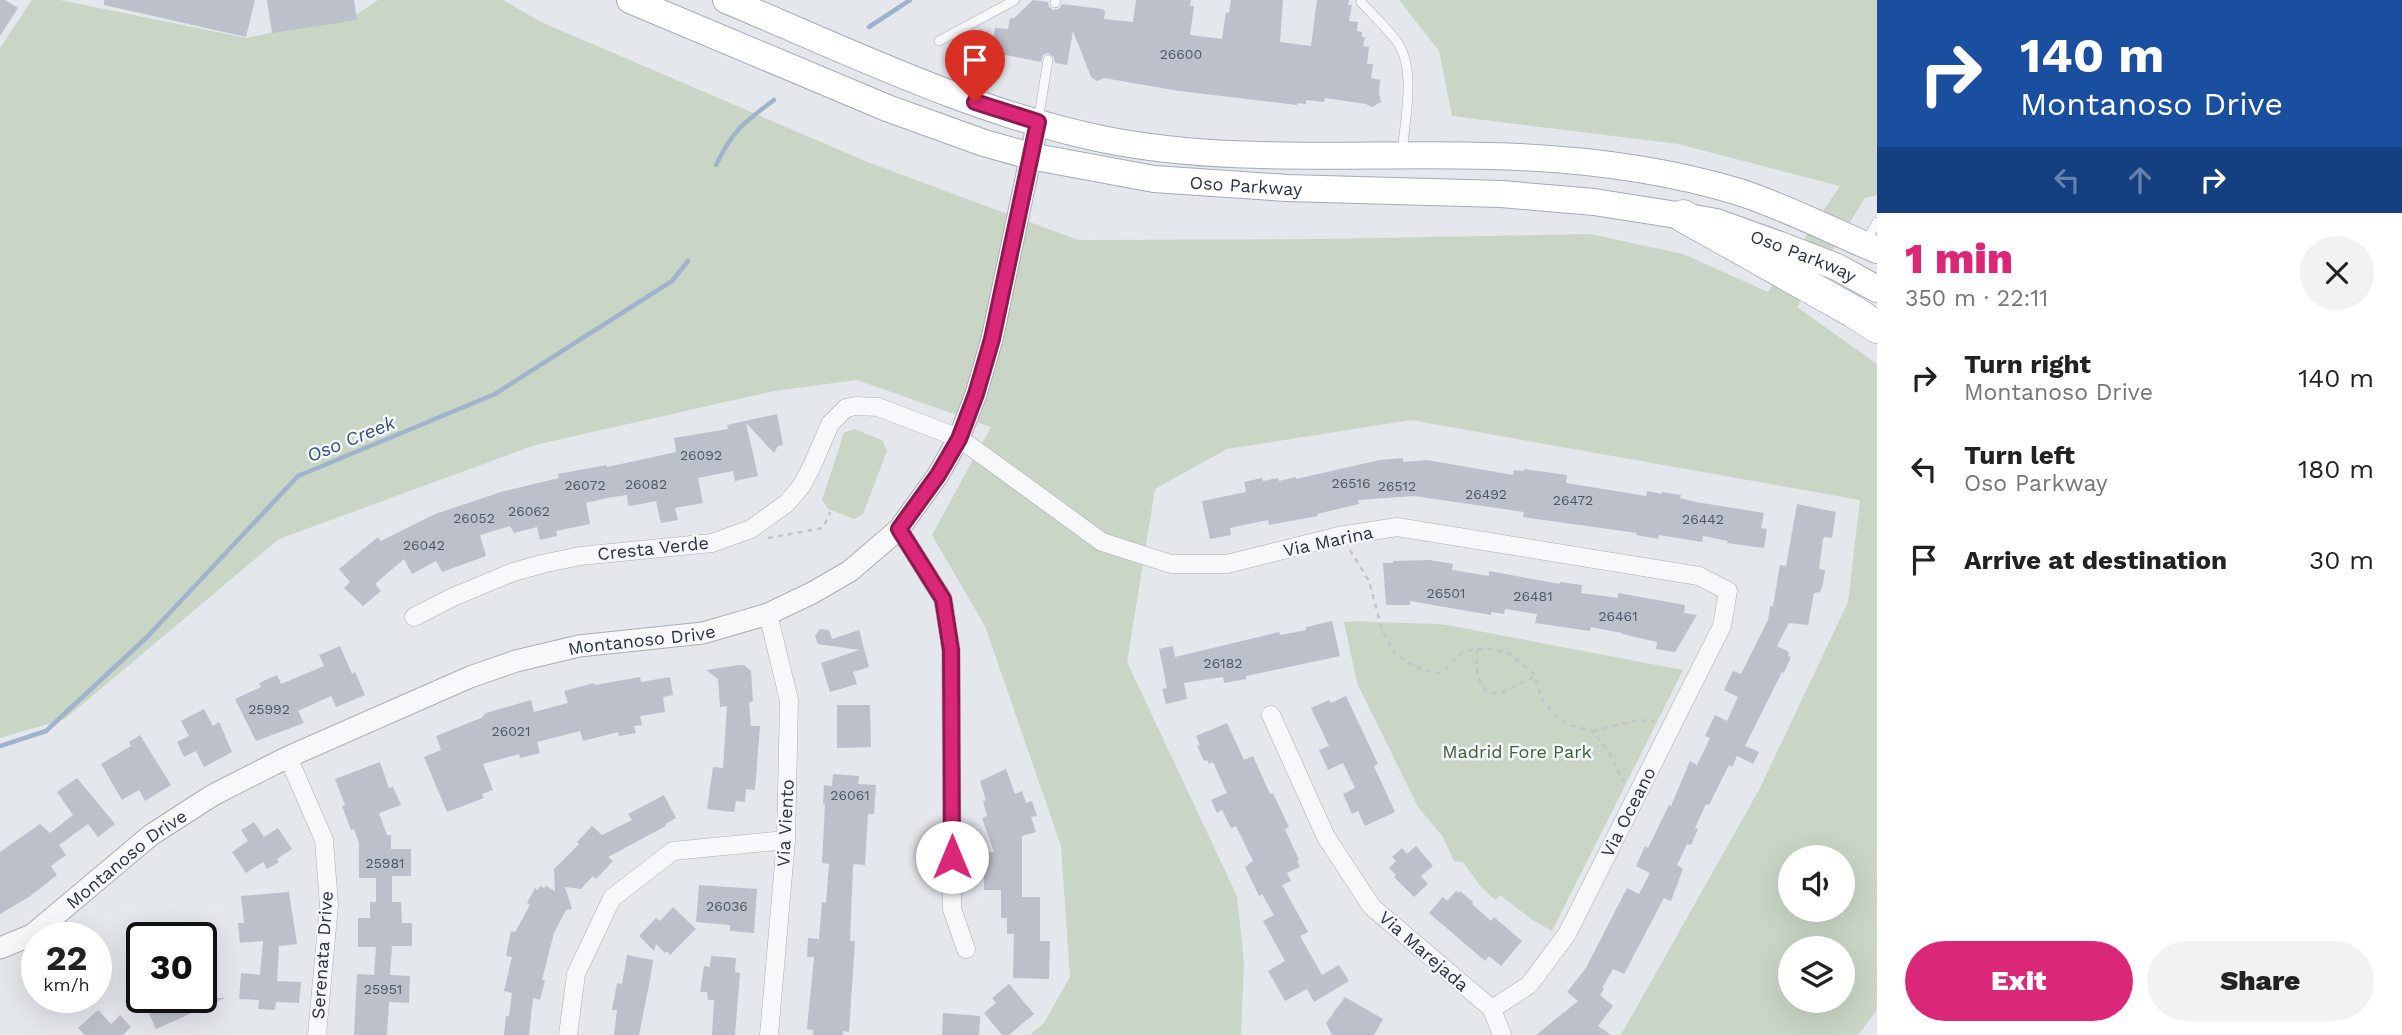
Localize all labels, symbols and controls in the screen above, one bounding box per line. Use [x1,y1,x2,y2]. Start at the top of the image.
text: 140 m [2020,26,2164,84]
icon: right [1905,28,1996,119]
pin [945,30,1005,102]
icon: arrive [956,41,994,79]
house number: 26600 [1160,46,1202,62]
text: Montanoso Drive [2020,85,2283,123]
icon: left [2048,161,2086,199]
icon: ahead [2121,161,2159,199]
icon: right [2194,161,2232,199]
street label: Oso Parkway [1189,171,1303,199]
street label: Oso Parkway [1748,225,1861,287]
text: 1 min [1905,234,2013,283]
button: close [2300,236,2374,310]
text: 350 m · 22:11 [1905,285,2048,312]
text: Turn right [1964,349,2091,379]
icon: right [1905,359,1943,397]
text: 140 m [2298,363,2374,393]
text: Montanoso Drive [1964,379,2153,406]
water label: Oso Creek [303,411,399,467]
text: Turn left [1964,440,2075,470]
house number: 26092 [680,447,722,463]
icon: left [1905,450,1943,488]
text: 180 m [2298,454,2374,484]
text: Oso Parkway [1964,470,2108,497]
house number: 26516 [1332,475,1370,491]
house number: 26082 [625,476,667,492]
house number: 26072 [564,477,606,493]
house number: 26512 [1378,478,1416,494]
house number: 26492 [1465,486,1507,502]
house number: 26472 [1553,492,1593,508]
house number: 26062 [508,503,550,519]
house number: 26052 [453,510,495,526]
house number: 26442 [1682,511,1724,527]
street label: Via Marina [1281,521,1375,561]
street label: Cresta Verde [596,532,710,564]
house number: 26042 [403,537,445,553]
icon: arrive [1905,541,1943,579]
text: Arrive at destination [1964,545,2227,575]
text: 30 m [2309,545,2374,575]
house number: 26501 [1427,585,1466,601]
house number: 26481 [1513,588,1553,604]
house number: 26461 [1598,608,1638,624]
street label: Montanoso Drive [566,619,718,659]
house number: 26182 [1204,655,1242,671]
house number: 25992 [248,701,290,717]
house number: 26021 [491,723,531,739]
park label: Madrid Fore Park [1442,741,1592,762]
street label: Via Oceano [1596,763,1660,861]
street label: Via Viento [772,779,798,867]
house number: 26061 [830,787,870,803]
street label: Montanoso Drive [62,804,190,913]
position arrow [915,820,989,894]
map controls [1778,845,1855,1013]
button: sound [1778,845,1855,922]
house number: 25981 [365,855,405,871]
street label: Serenata Drive [307,890,337,1020]
house number: 26036 [706,898,748,914]
street label: Via Marejada [1375,906,1473,996]
speed limit sign: 30 [126,922,217,1013]
button: layers [1778,936,1855,1013]
text: 22 [46,937,87,979]
button: Exit [1905,941,2133,1021]
button: Share [2147,941,2374,1021]
text: km/h [43,974,90,995]
house number: 25951 [364,981,402,997]

